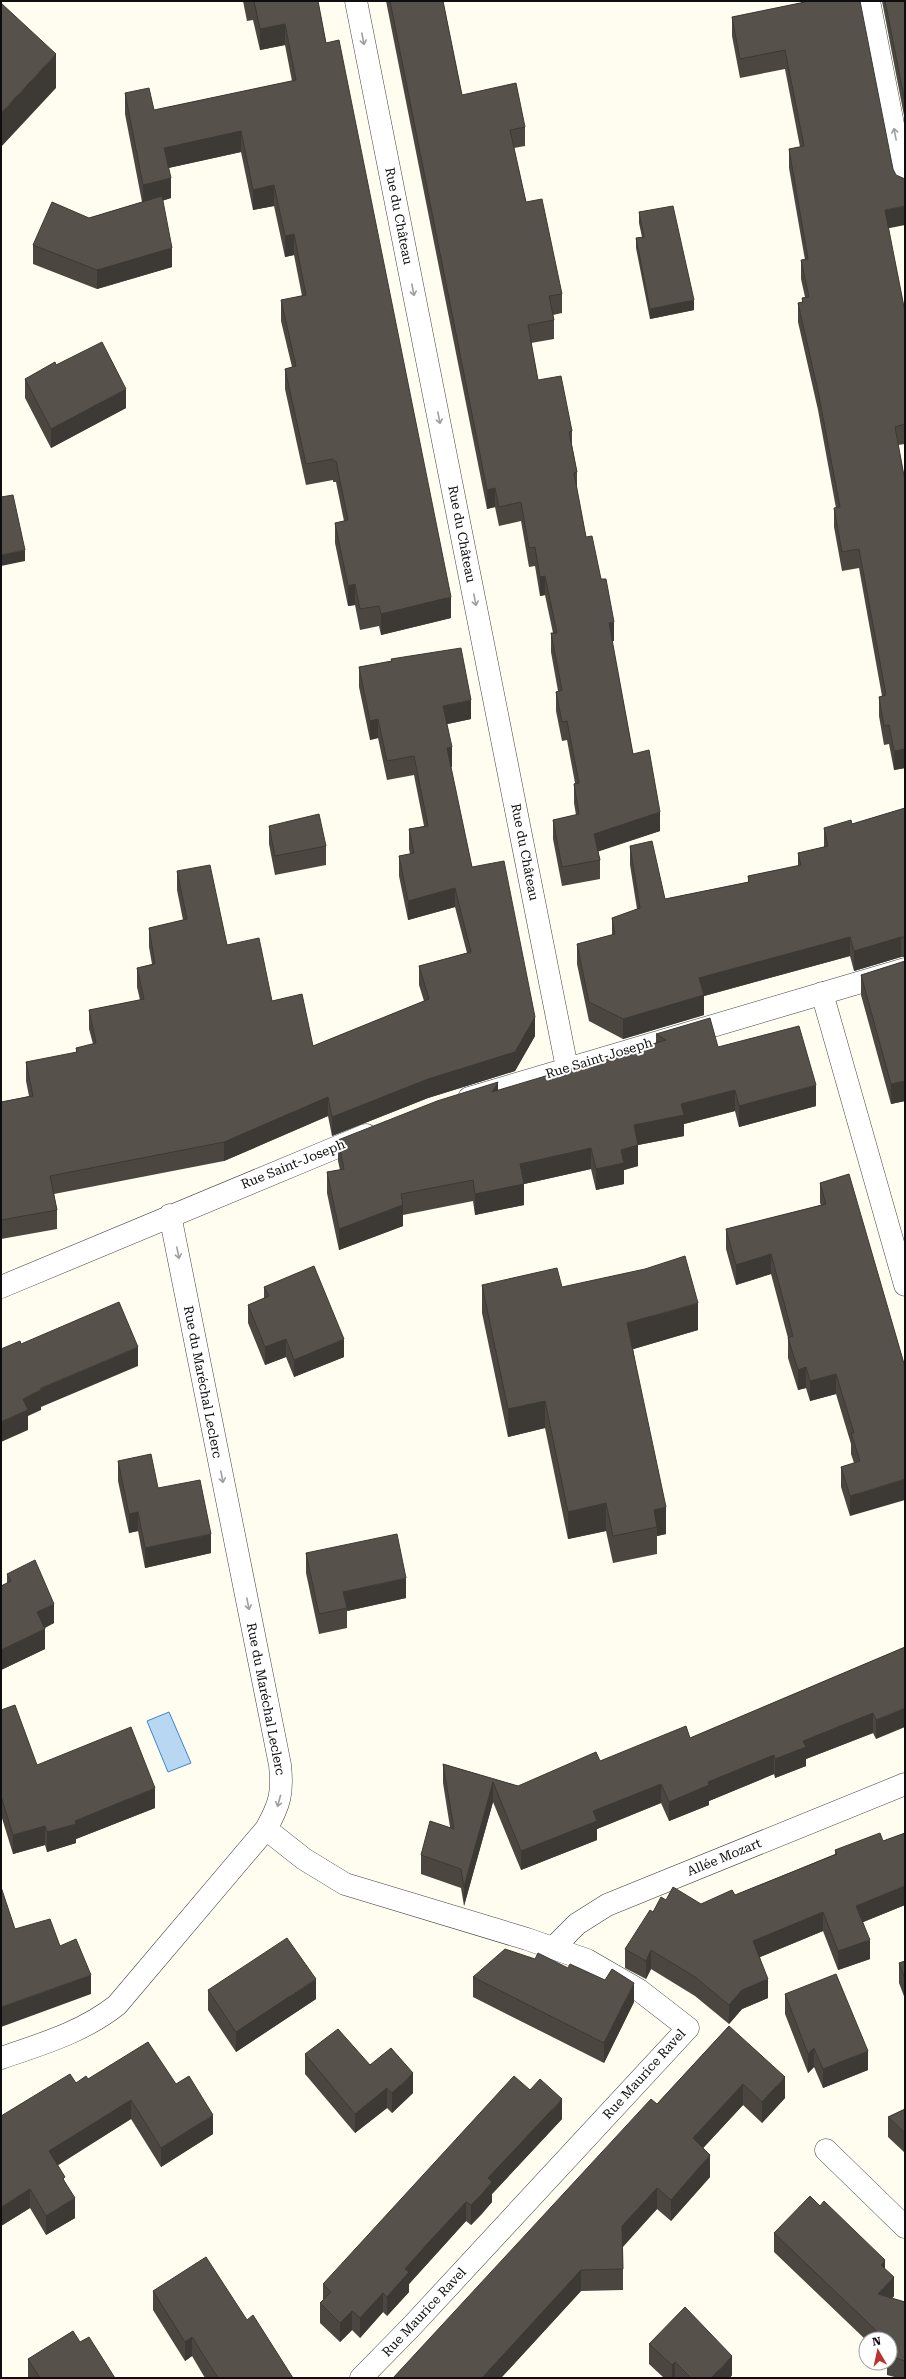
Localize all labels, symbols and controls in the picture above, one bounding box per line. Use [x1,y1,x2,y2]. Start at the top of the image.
one-way arrow [360,32,368,45]
one-way arrow [890,127,898,140]
street label: Rue du Château [382,166,416,266]
one-way arrow [410,283,418,296]
one-way arrow [435,411,443,424]
street label: Rue du Château [445,484,479,584]
one-way arrow [471,593,479,606]
street label: Rue du Château [508,802,542,902]
street label: Rue Saint-Joseph [544,1034,655,1081]
street label: Rue Saint-Joseph [239,1136,348,1192]
one-way arrow [174,1247,182,1260]
street label: Rue du Maréchal Leclerc [181,1304,225,1460]
one-way arrow [218,1470,226,1483]
one-way arrow [244,1598,252,1611]
street label: Rue du Maréchal Leclerc [244,1621,288,1777]
one-way arrow [275,1794,282,1807]
street label: Allée Mozart [685,1835,763,1879]
street label: Rue Maurice Ravel [600,2026,688,2122]
street label: Rue Maurice Ravel [379,2265,469,2359]
north arrow [858,2331,898,2371]
text: N [871,2334,882,2349]

